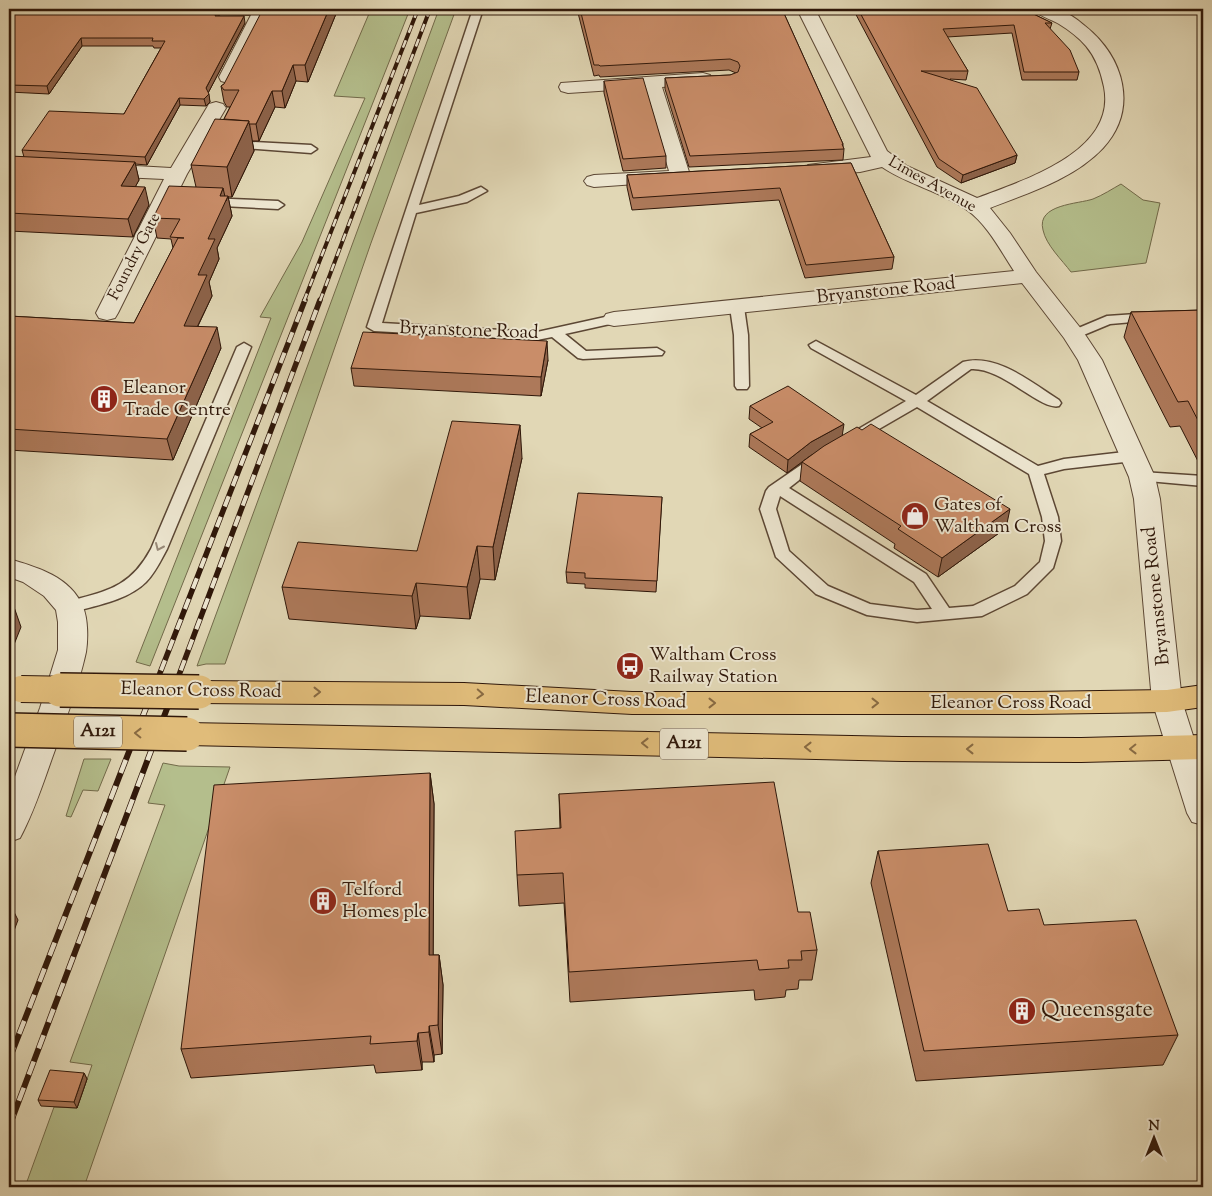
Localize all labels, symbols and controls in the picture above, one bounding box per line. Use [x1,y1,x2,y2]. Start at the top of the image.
street label: Limes Avenue [884,151,980,219]
street label: Foundry Gate [103,209,167,305]
street label: Bryanstone Road [815,270,957,312]
street label: Bryanstone Road [399,315,539,347]
place label: Eleanor Trade Centre [123,375,231,424]
building icon: Eleanor Trade Centre [89,384,119,414]
place label: Gates of Waltham Cross [934,492,1062,541]
shop icon: Gates of Waltham Cross [900,501,930,531]
street label: Bryanstone Road [1136,525,1178,667]
one-way arrow [155,542,166,551]
place label: Waltham Cross Railway Station [649,642,778,691]
bus stop icon: Waltham Cross Railway Station [615,651,645,681]
street label: Eleanor Cross Road [120,676,282,706]
street label: Eleanor Cross Road [525,684,687,716]
one-way arrow [314,687,322,698]
one-way arrow [476,689,484,700]
street label: Eleanor Cross Road [930,690,1092,717]
one-way arrow [708,698,716,708]
one-way arrow [871,698,879,708]
road number: A121 [74,716,122,748]
one-way arrow [134,728,142,738]
road number: A121 [660,729,708,760]
one-way arrow [641,738,649,749]
one-way arrow [804,742,812,752]
one-way arrow [966,744,974,754]
one-way arrow [1129,744,1136,754]
place label: Telford Homes plc [342,877,428,926]
building icon: Telford Homes plc [308,886,338,916]
place label: Queensgate [1041,995,1153,1027]
building icon: Queensgate [1007,996,1037,1026]
north arrow [1130,1114,1180,1164]
text: N [1148,1117,1160,1137]

